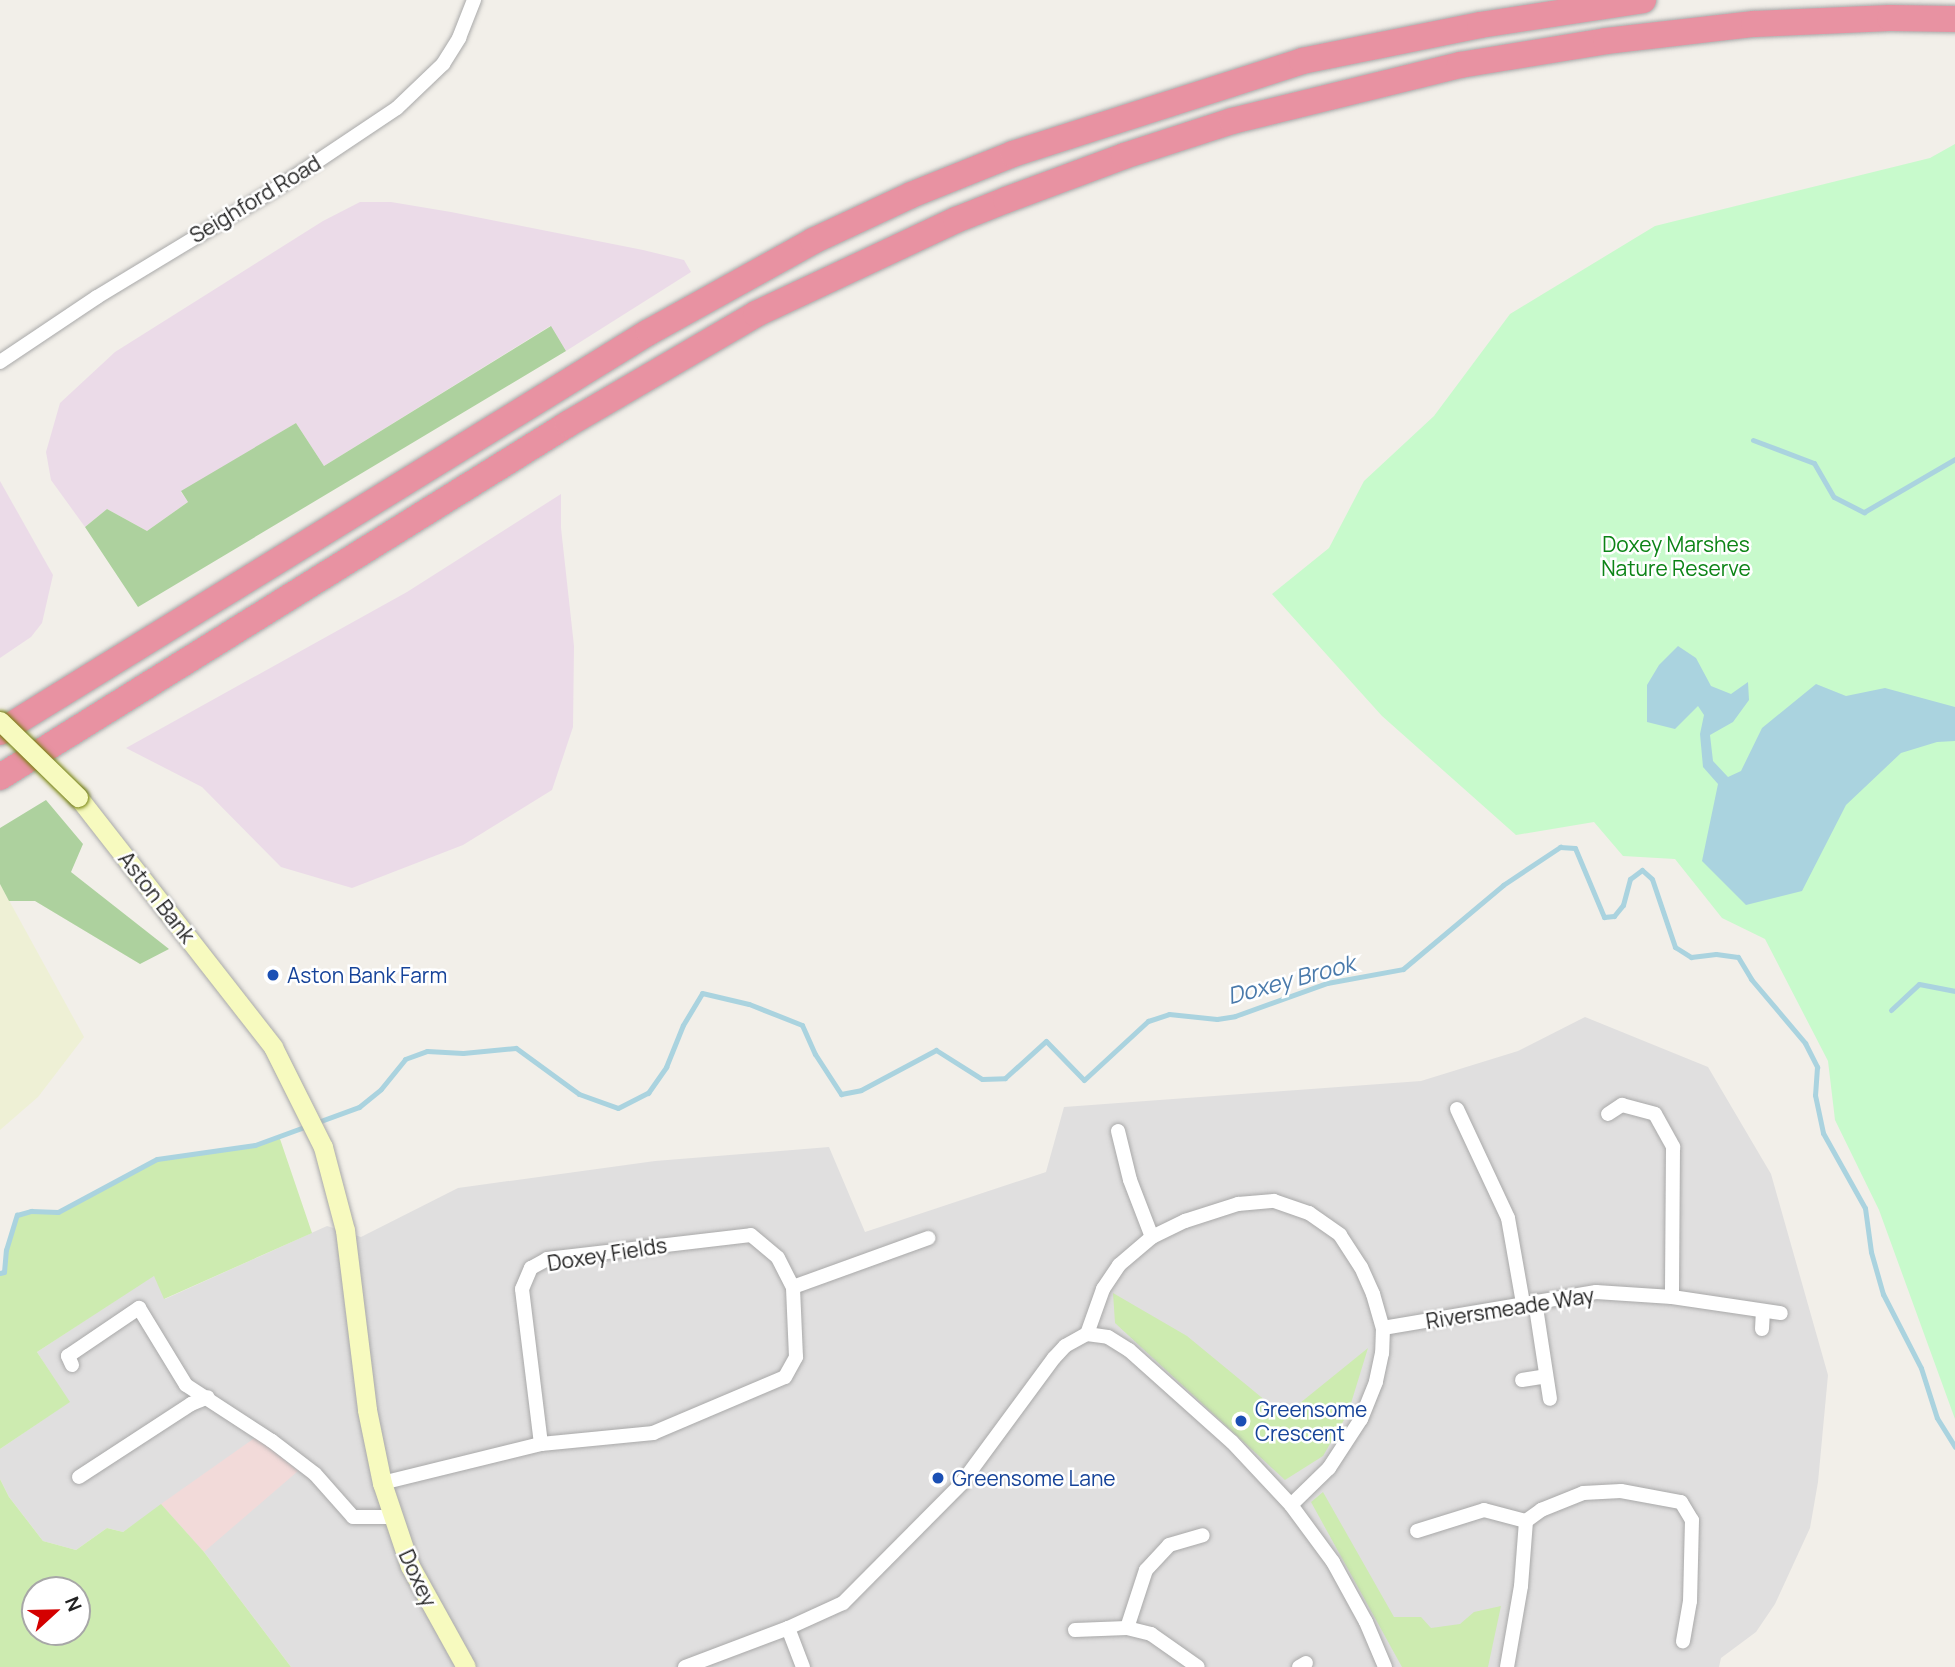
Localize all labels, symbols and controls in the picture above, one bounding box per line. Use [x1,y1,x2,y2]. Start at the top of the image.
street label: Seighford Road [185,150,325,248]
park label: Doxey Marshes Nature Reserve [1601,531,1751,581]
street label: Aston Bank [114,846,200,948]
water label: Doxey Brook [1224,949,1358,1009]
place label: Aston Bank Farm [287,962,447,988]
marker: Aston Bank Farm [265,967,281,983]
street label: Doxey Fields [546,1232,668,1276]
street label: Riversmeade Way [1424,1282,1596,1334]
place label: Greensome Crescent [1255,1396,1367,1446]
marker: Greensome Crescent [1233,1413,1249,1429]
place label: Greensome Lane [952,1465,1116,1491]
marker: Greensome Lane [930,1470,946,1486]
street label: Doxey [394,1545,442,1611]
north arrow [21,1576,91,1646]
text: N [59,1593,88,1615]

